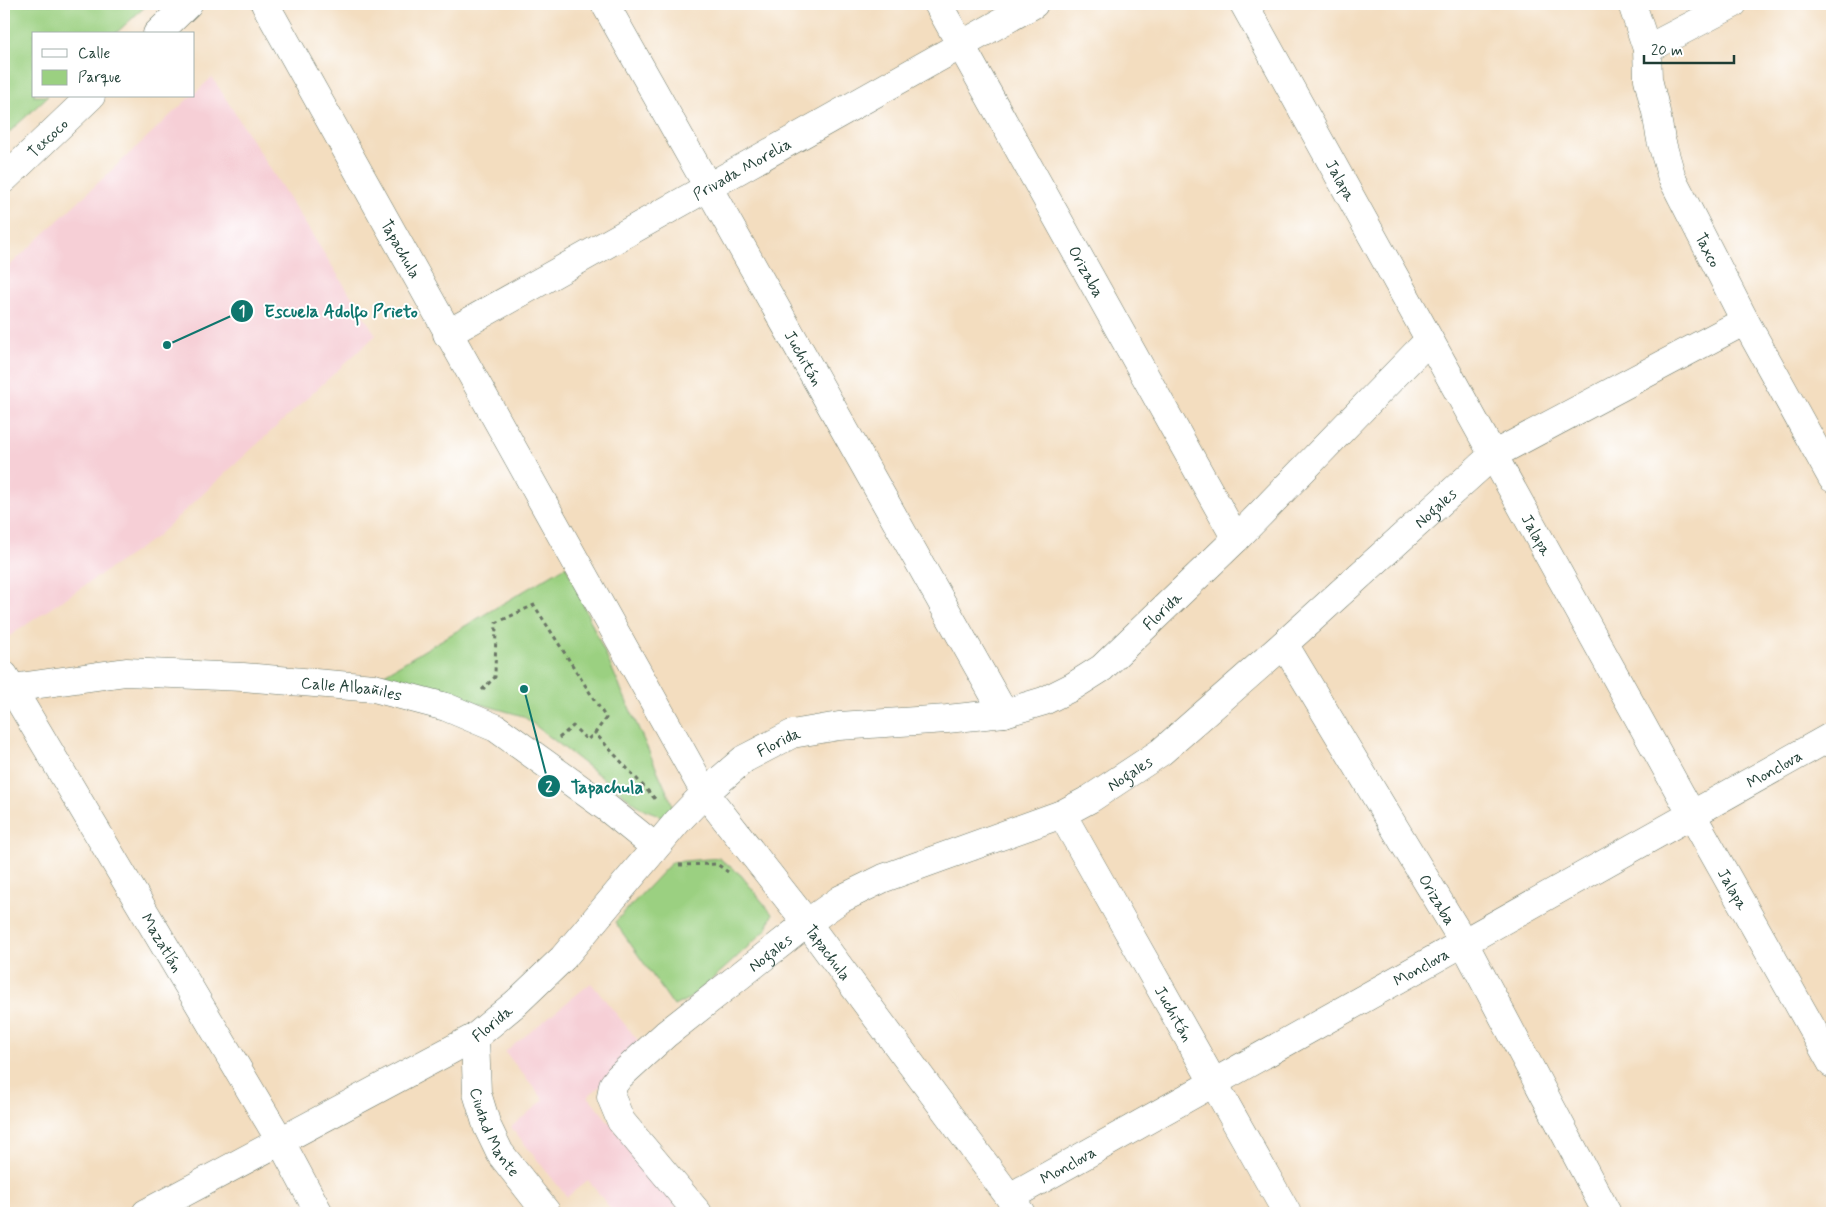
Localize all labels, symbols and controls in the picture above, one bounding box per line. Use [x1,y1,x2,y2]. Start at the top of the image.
legend [32,32,195,98]
scale bar [1644,32,1734,64]
text: 20 m [1651,41,1683,61]
text: Calle [78,44,110,64]
text: Parque [78,68,121,88]
street label: Texcoco [23,114,73,163]
street label: Privada Morelia [689,134,795,206]
street label: Jalapa [1320,156,1360,206]
street label: Tapachula [375,216,425,283]
street label: Taxco [1690,230,1725,271]
street label: Orizaba [1063,243,1108,302]
callout: Escuela Adolfo Prieto [229,294,428,327]
text: Escuela Adolfo Prieto [264,300,418,326]
text: 1 [239,302,245,322]
street label: Juchitán [779,327,827,390]
street label: Nogales [1410,484,1462,533]
street label: Jalapa [1516,511,1556,560]
street label: Florida [1139,587,1188,635]
street label: Calle Albañiles [300,673,404,707]
street label: Florida [753,724,803,763]
street label: Monclova [1743,746,1806,794]
street label: Nogales [1104,752,1157,797]
callout: Tapachula [536,770,654,803]
text: Tapachula [571,776,643,800]
text: 2 [545,778,553,798]
street label: Jalapa [1712,865,1752,914]
street label: Orizaba [1413,871,1460,929]
street label: Mazatlán [136,910,187,977]
street label: Tapachula [800,921,855,985]
street label: Nogales [745,930,797,977]
street label: Monclova [1390,944,1453,992]
street label: Juchitán [1149,983,1197,1046]
street label: Florida [468,1001,518,1047]
street label: Ciudad Mante [464,1085,524,1182]
street label: Monclova [1037,1142,1100,1190]

